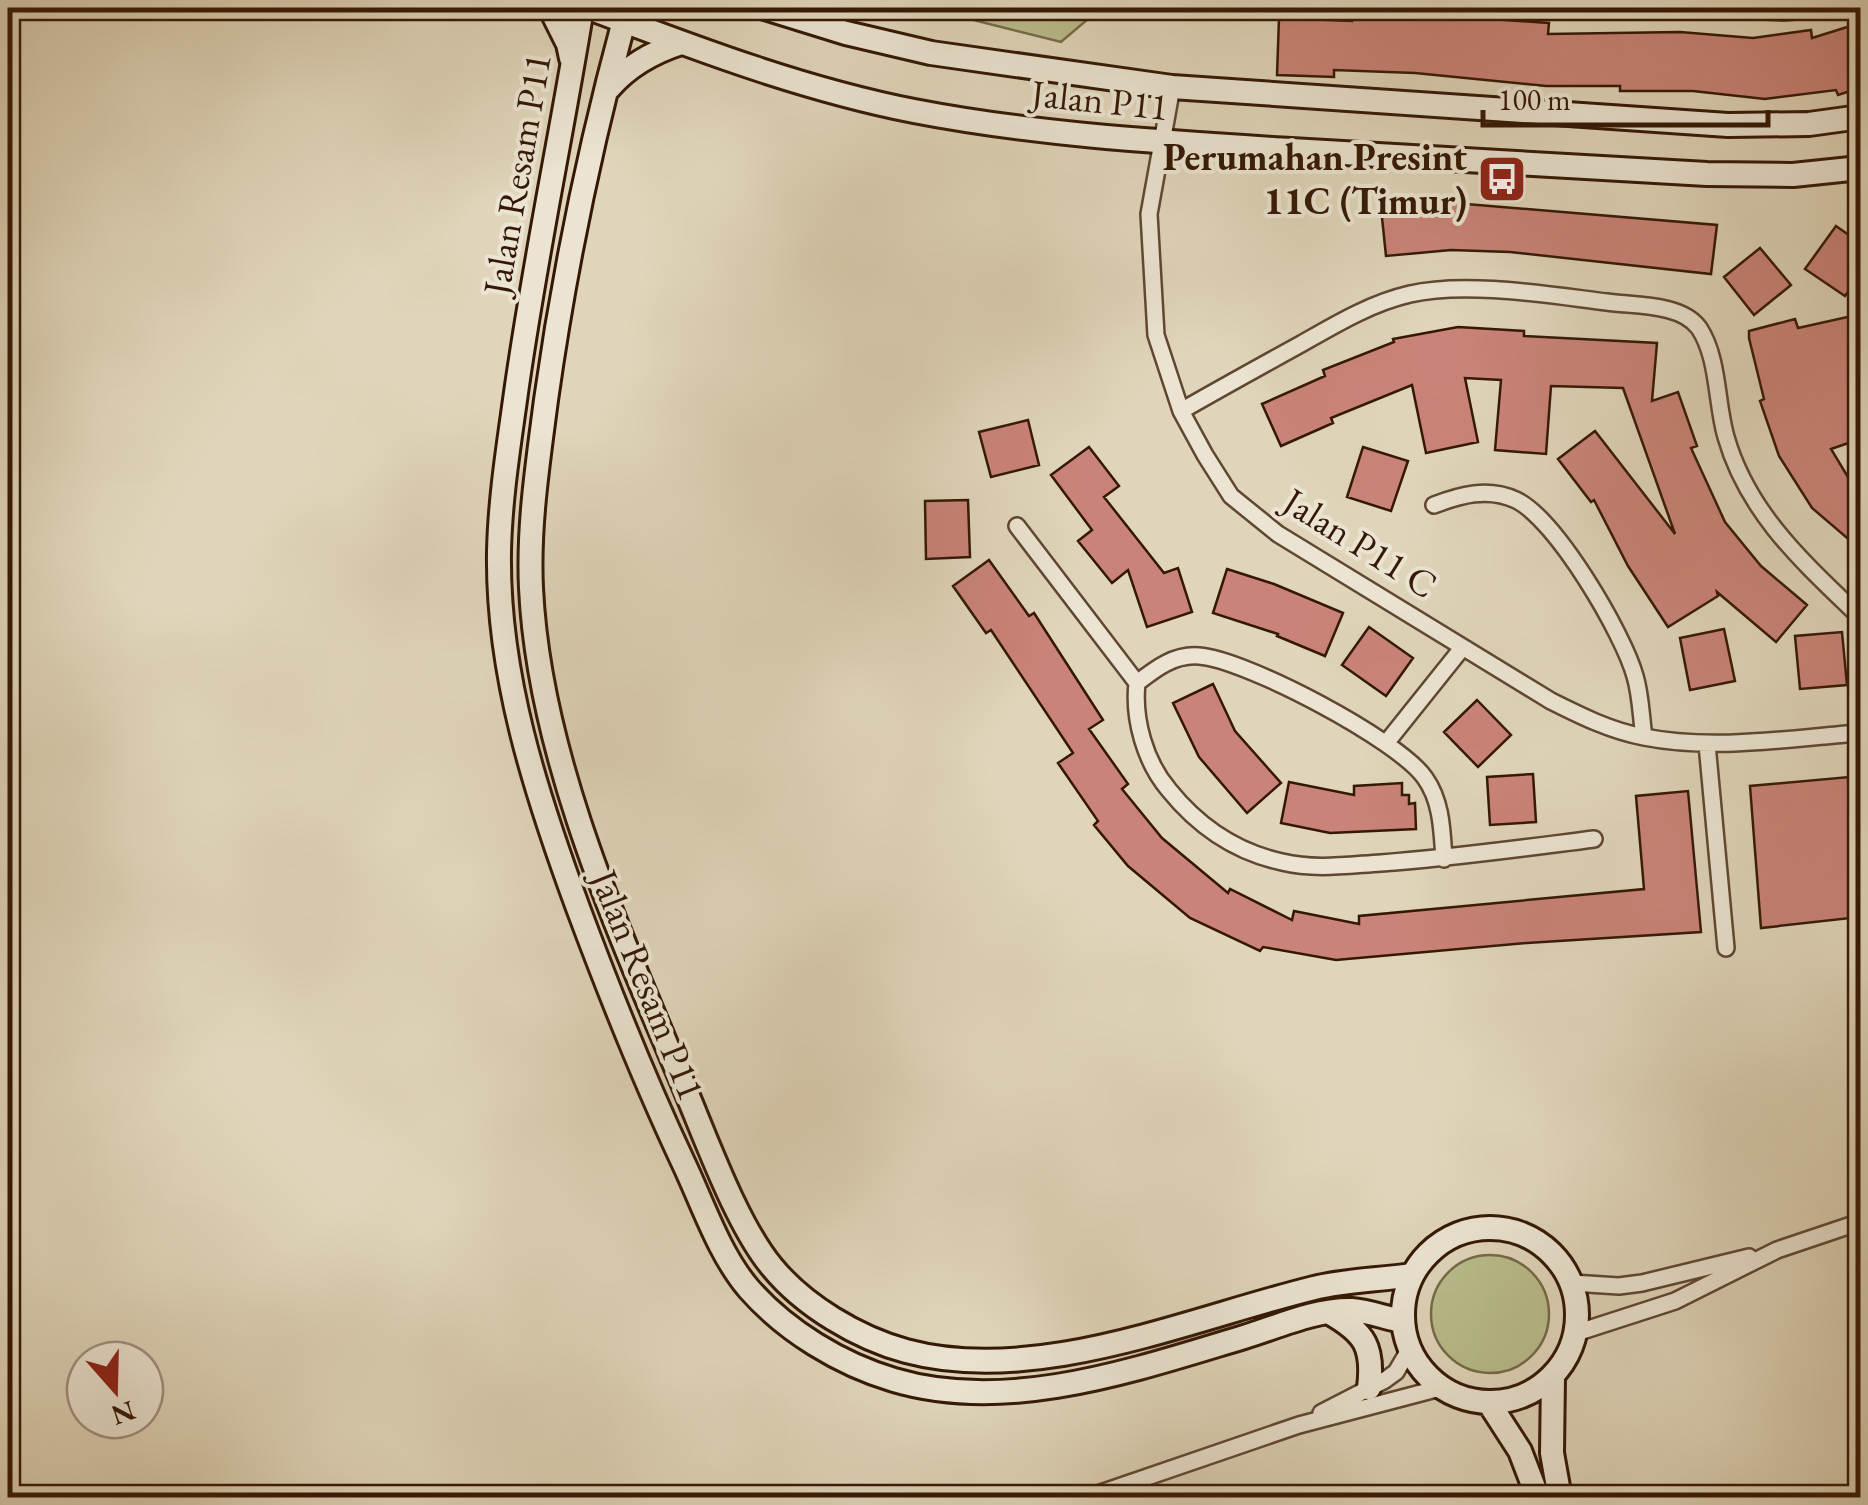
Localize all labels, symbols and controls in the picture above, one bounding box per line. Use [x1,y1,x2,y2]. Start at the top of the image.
street label: Jalan Resam P11 [471,50,562,301]
scale bar [1483,65,1768,127]
street label: Jalan P11 [1026,68,1171,131]
text: 100 m [1498,80,1571,119]
place label: Perumahan Presint 11C (Timur) [1163,132,1467,225]
bus stop icon: Perumahan Presint 11C (Timur) [1476,153,1528,205]
street label: Jalan P11 C [1272,475,1446,609]
street label: Jalan Resam P11 [579,860,717,1107]
north arrow [65,1340,165,1440]
text: N [106,1393,140,1434]

